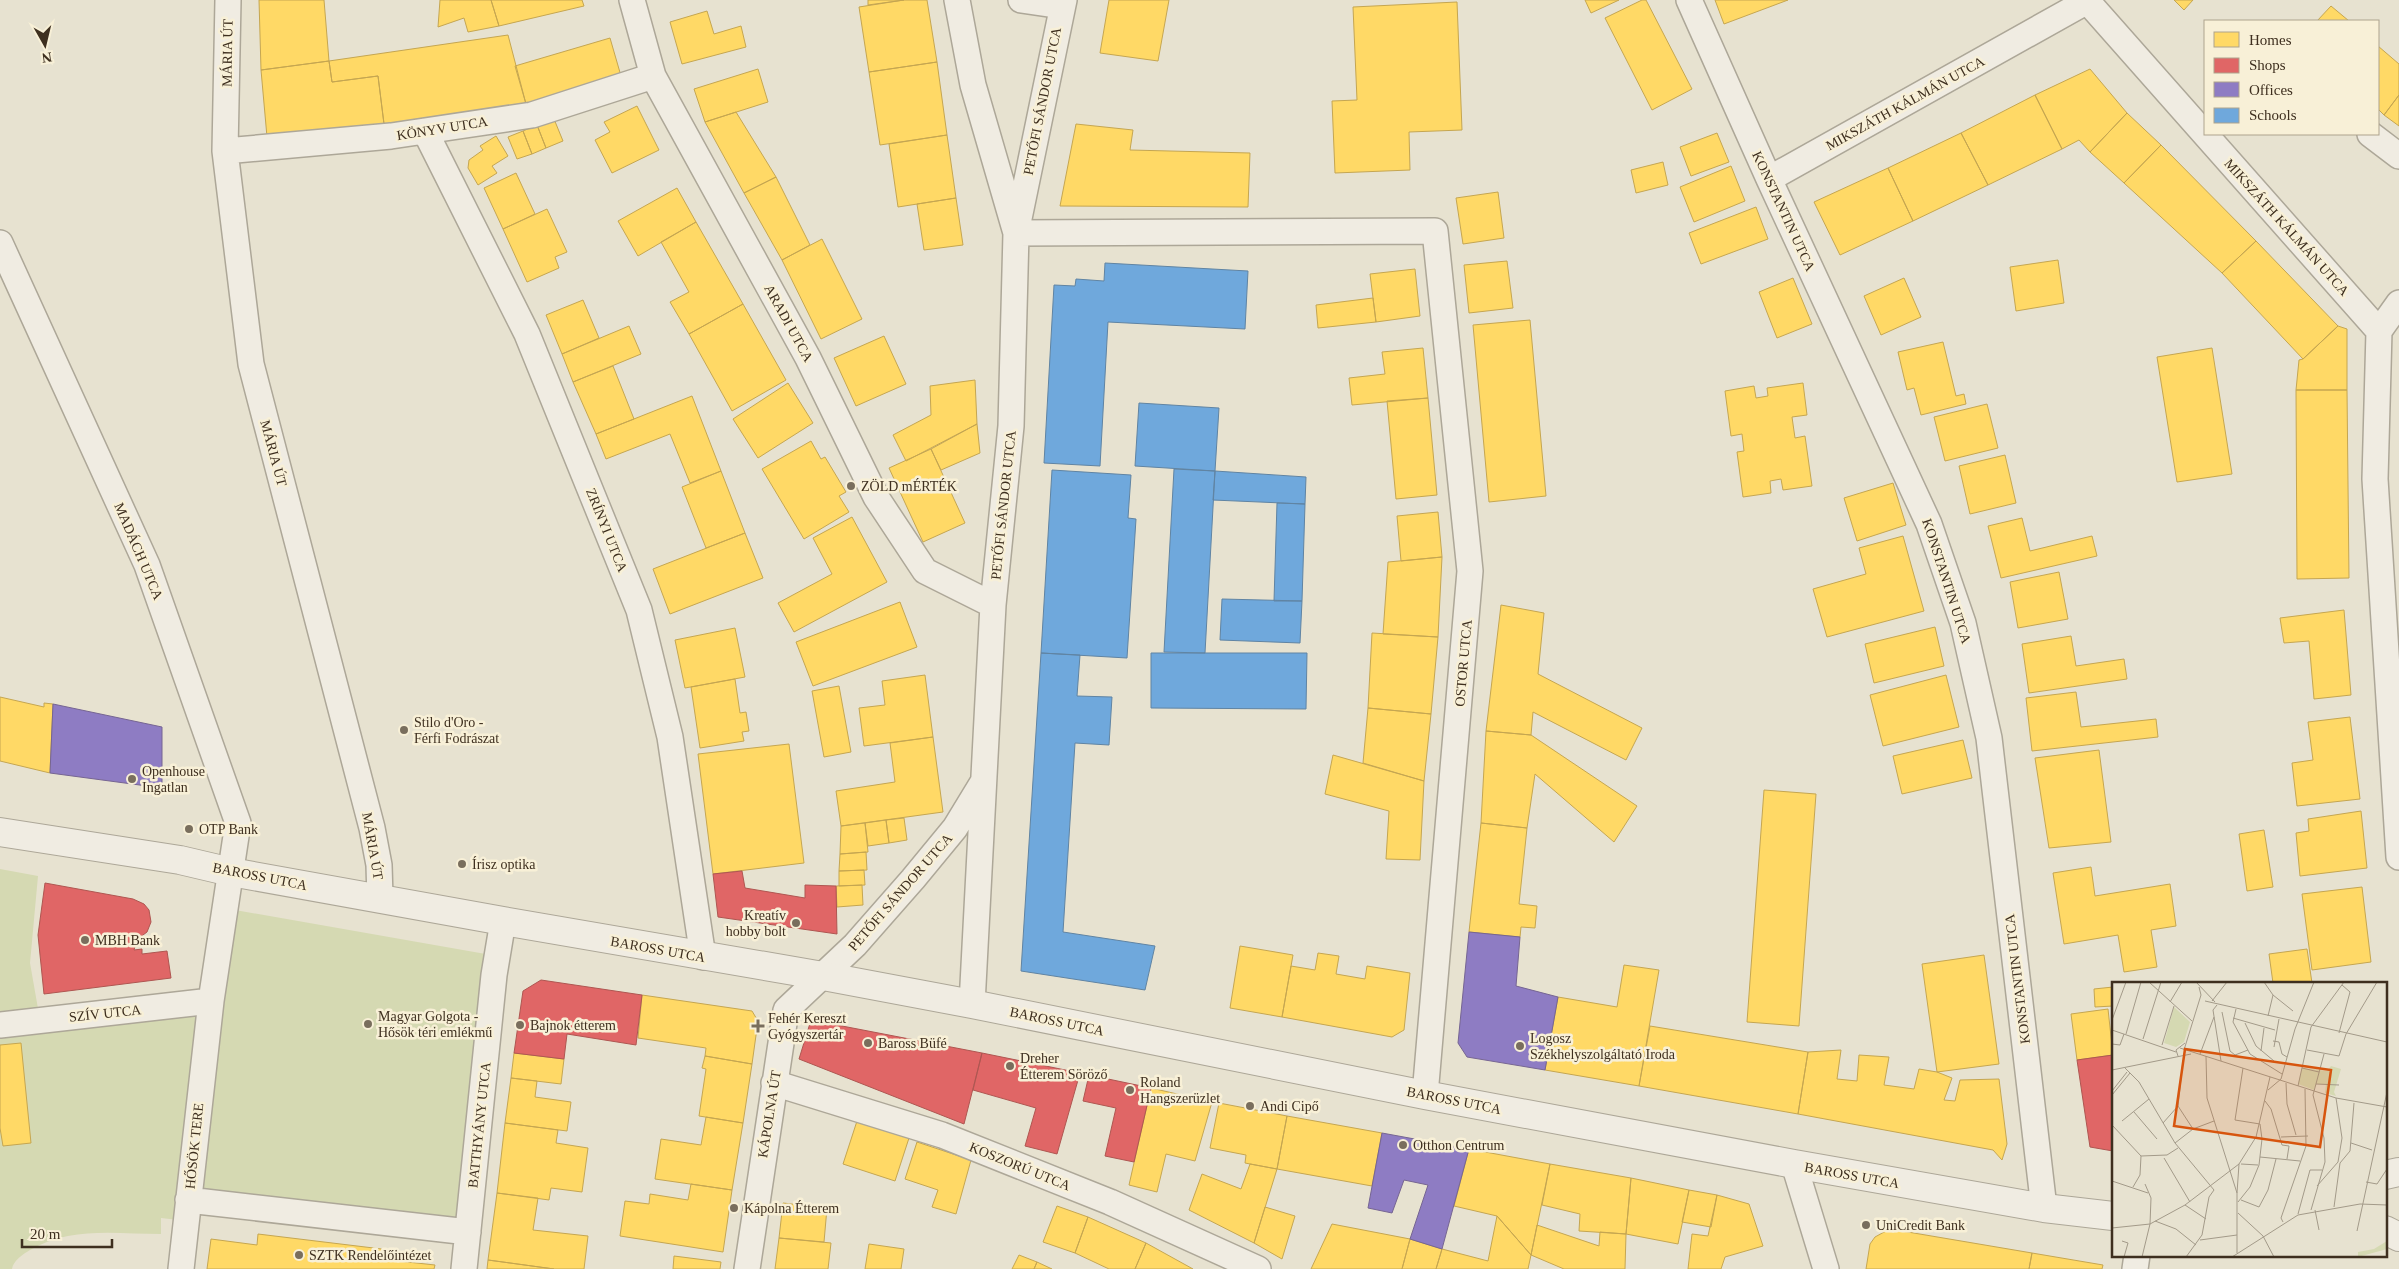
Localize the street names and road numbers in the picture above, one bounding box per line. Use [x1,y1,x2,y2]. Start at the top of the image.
street label: MÁRIA ÚT [218,18,236,87]
street label: PETŐFI SÁNDOR UTCA [1020,25,1064,176]
street label: MIKSZÁTH KÁLMÁN UTCA [1823,52,1988,153]
street label: KÖNYV UTCA [395,113,490,143]
street label: KONSTANTIN UTCA [1749,149,1818,274]
street label: MIKSZÁTH KÁLMÁN UTCA [2221,155,2353,299]
street label: ARADI UTCA [761,282,816,365]
street label: MÁRIA ÚT [257,418,291,488]
street label: PETŐFI SÁNDOR UTCA [987,429,1019,580]
street label: ZRÍNYI UTCA [583,486,631,575]
street label: MADÁCH UTCA [111,500,167,603]
street label: KONSTANTIN UTCA [1919,517,1974,646]
street label: OSTOR UTCA [1452,618,1475,707]
street label: MÁRIA ÚT [359,811,387,881]
street label: PETŐFI SÁNDOR UTCA [845,829,956,954]
street label: BAROSS UTCA [211,860,309,893]
street label: KONSTANTIN UTCA [2002,912,2033,1045]
street label: BAROSS UTCA [609,934,707,965]
street label: SZÍV UTCA [68,1001,143,1025]
street label: BAROSS UTCA [1008,1004,1106,1039]
street label: BATTHYÁNY UTCA [464,1060,494,1189]
street label: KÁPOLNA ÚT [754,1069,784,1159]
street label: BAROSS UTCA [1405,1084,1503,1117]
street label: HŐSÖK TERE [182,1102,206,1190]
street label: KOSZORÚ UTCA [967,1138,1074,1194]
street label: BAROSS UTCA [1803,1160,1901,1191]

